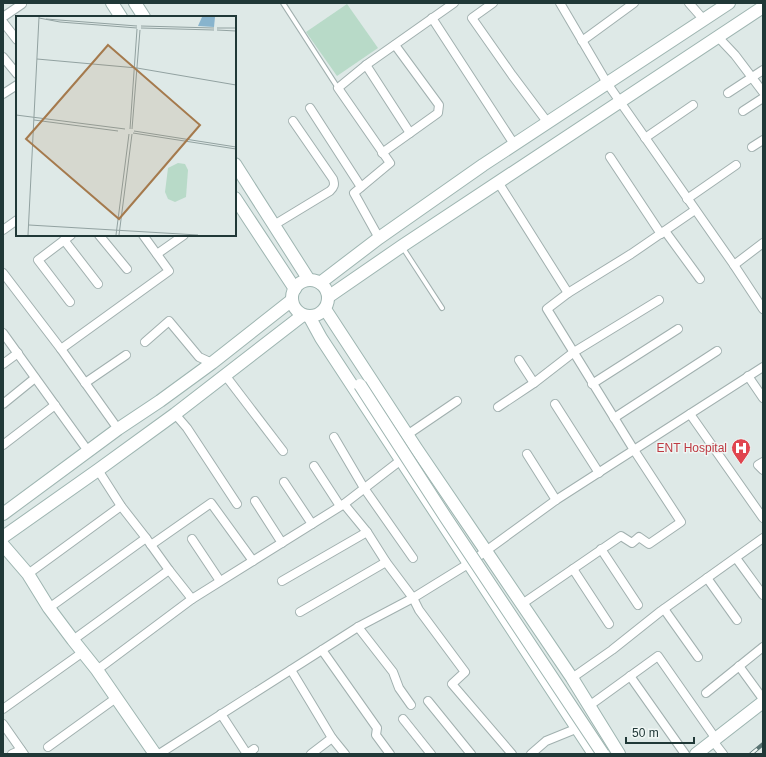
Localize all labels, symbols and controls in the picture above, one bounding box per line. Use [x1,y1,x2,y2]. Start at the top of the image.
inset map [16,16,236,236]
hospital icon: ENT Hospital [730,437,752,465]
place label: ENT Hospital [657,441,727,455]
scale bar [626,719,694,745]
text: 50 m [632,726,659,740]

